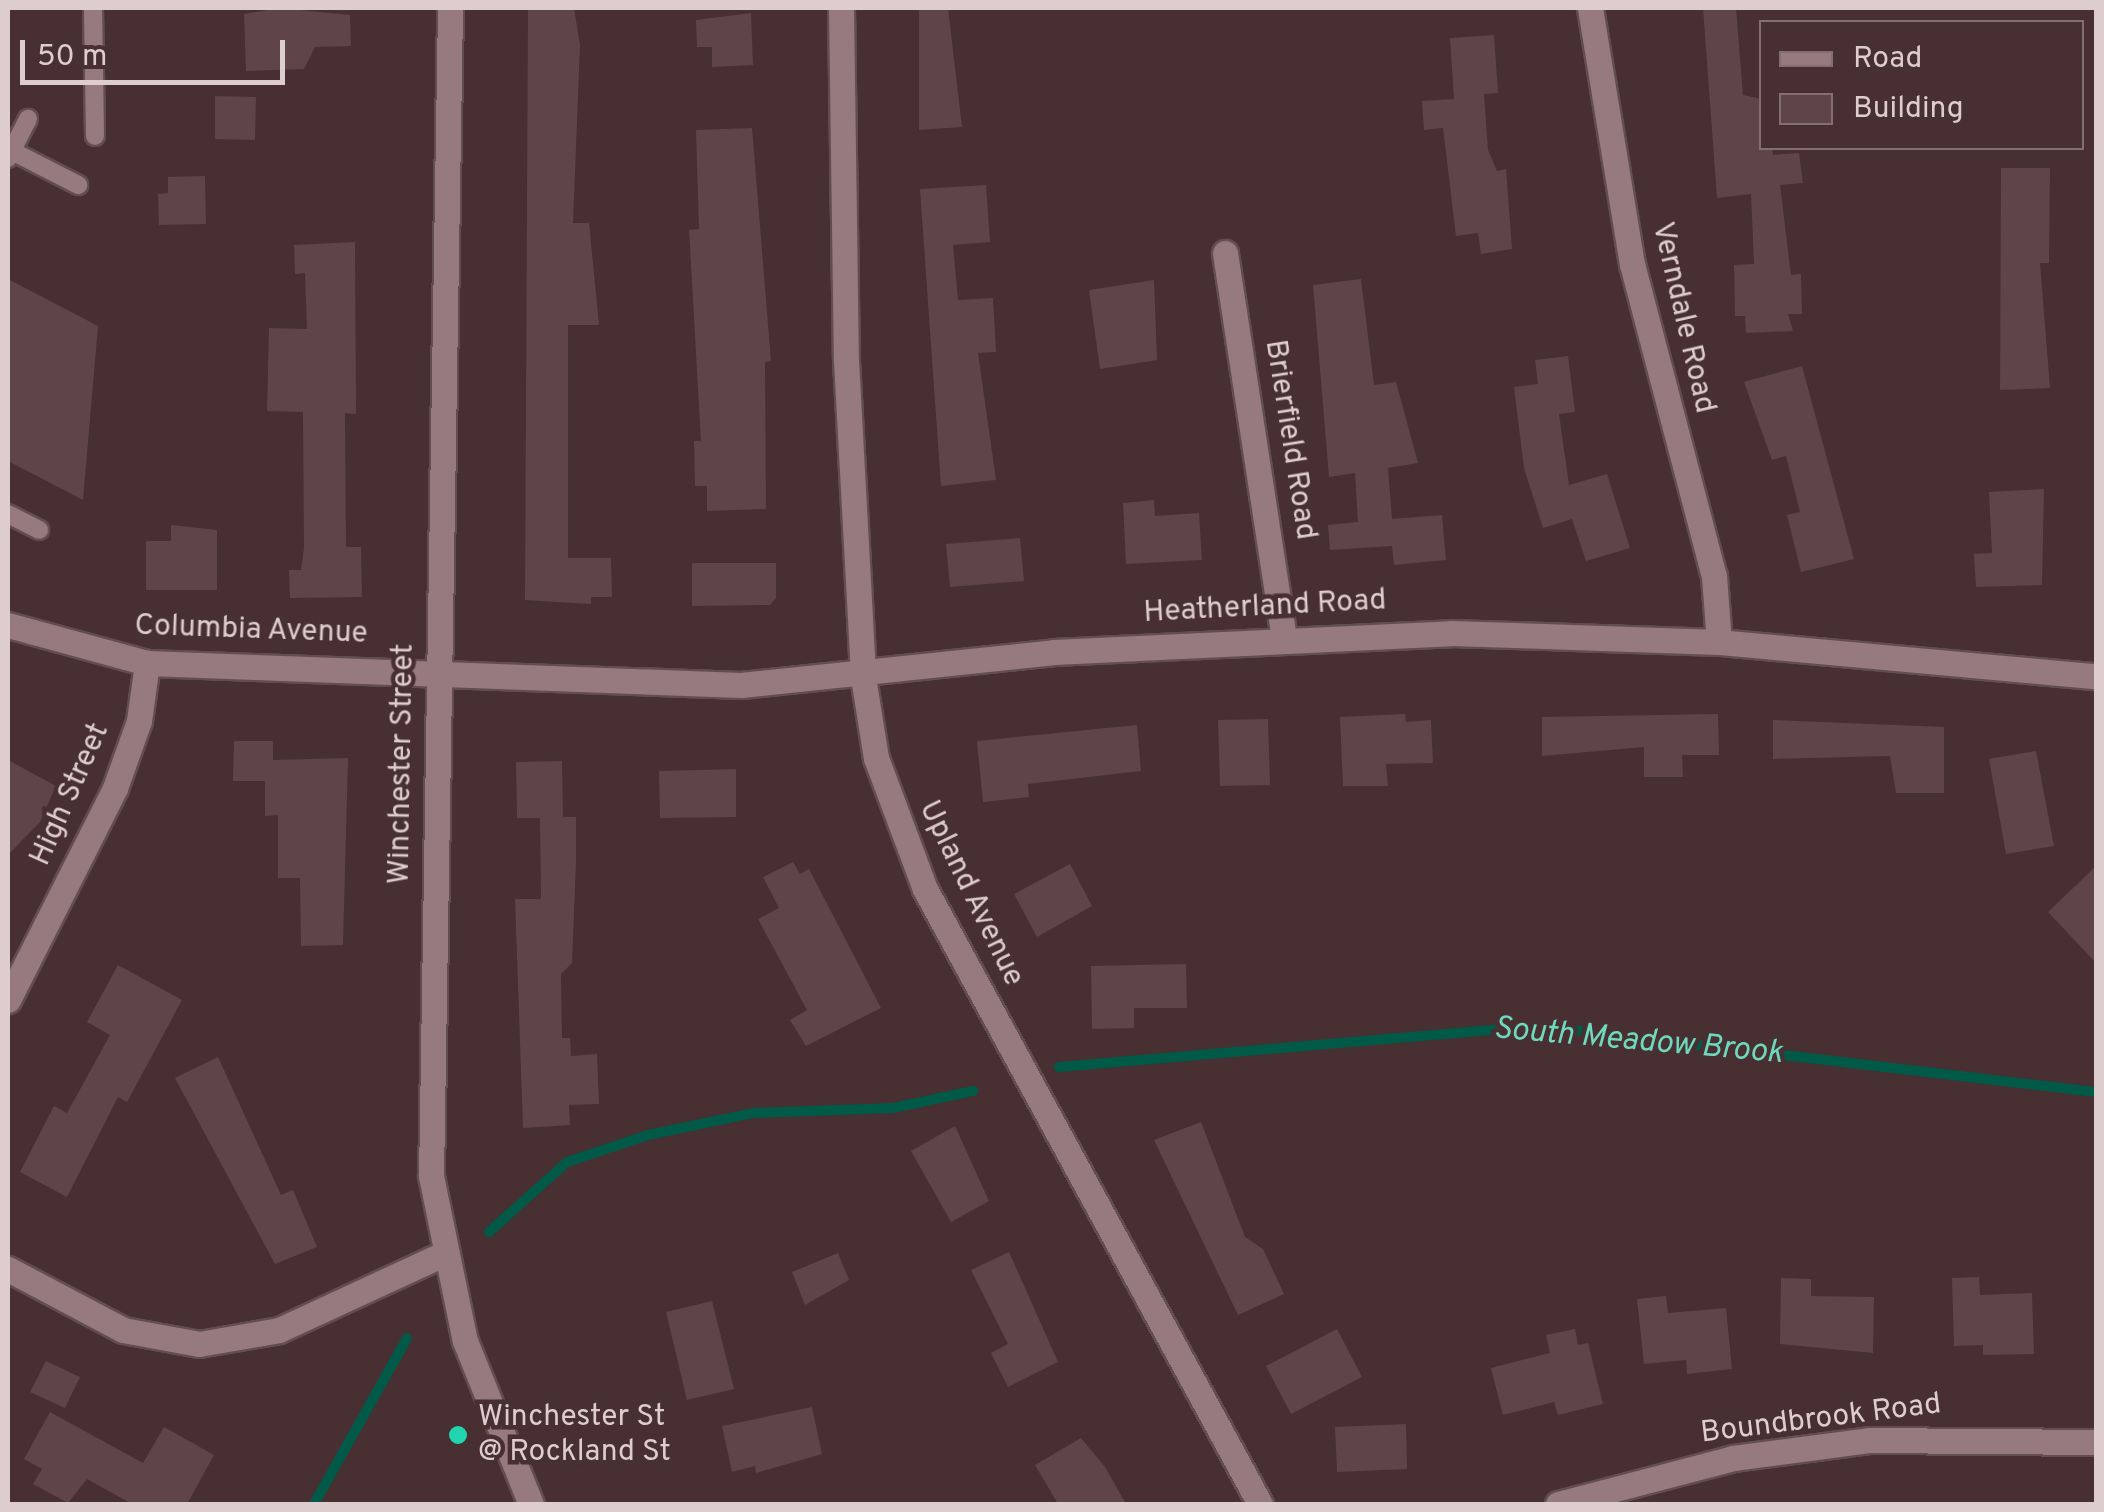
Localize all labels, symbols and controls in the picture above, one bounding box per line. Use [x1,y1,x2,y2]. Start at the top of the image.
scale bar [25,20,290,82]
legend [1759,20,2084,150]
text: 50 m [37,39,107,76]
text: Road [1853,41,1922,78]
text: Building [1853,91,1964,128]
street label: Verndale Road [1643,219,1721,417]
street label: Brierfield Road [1255,337,1323,543]
street label: Heatherland Road [1143,584,1387,632]
street label: Columbia Avenue [133,609,369,653]
street label: Winchester Street [383,643,423,885]
street label: High Street [24,718,118,872]
street label: Upland Avenue [909,795,1031,993]
water label: South Meadow Brook [1492,1010,1784,1074]
street label: Boundbrook Road [1699,1387,1943,1453]
place label: Winchester St @ Rockland St [478,1400,671,1470]
marker: Winchester St @ Rockland St [447,1424,469,1446]

